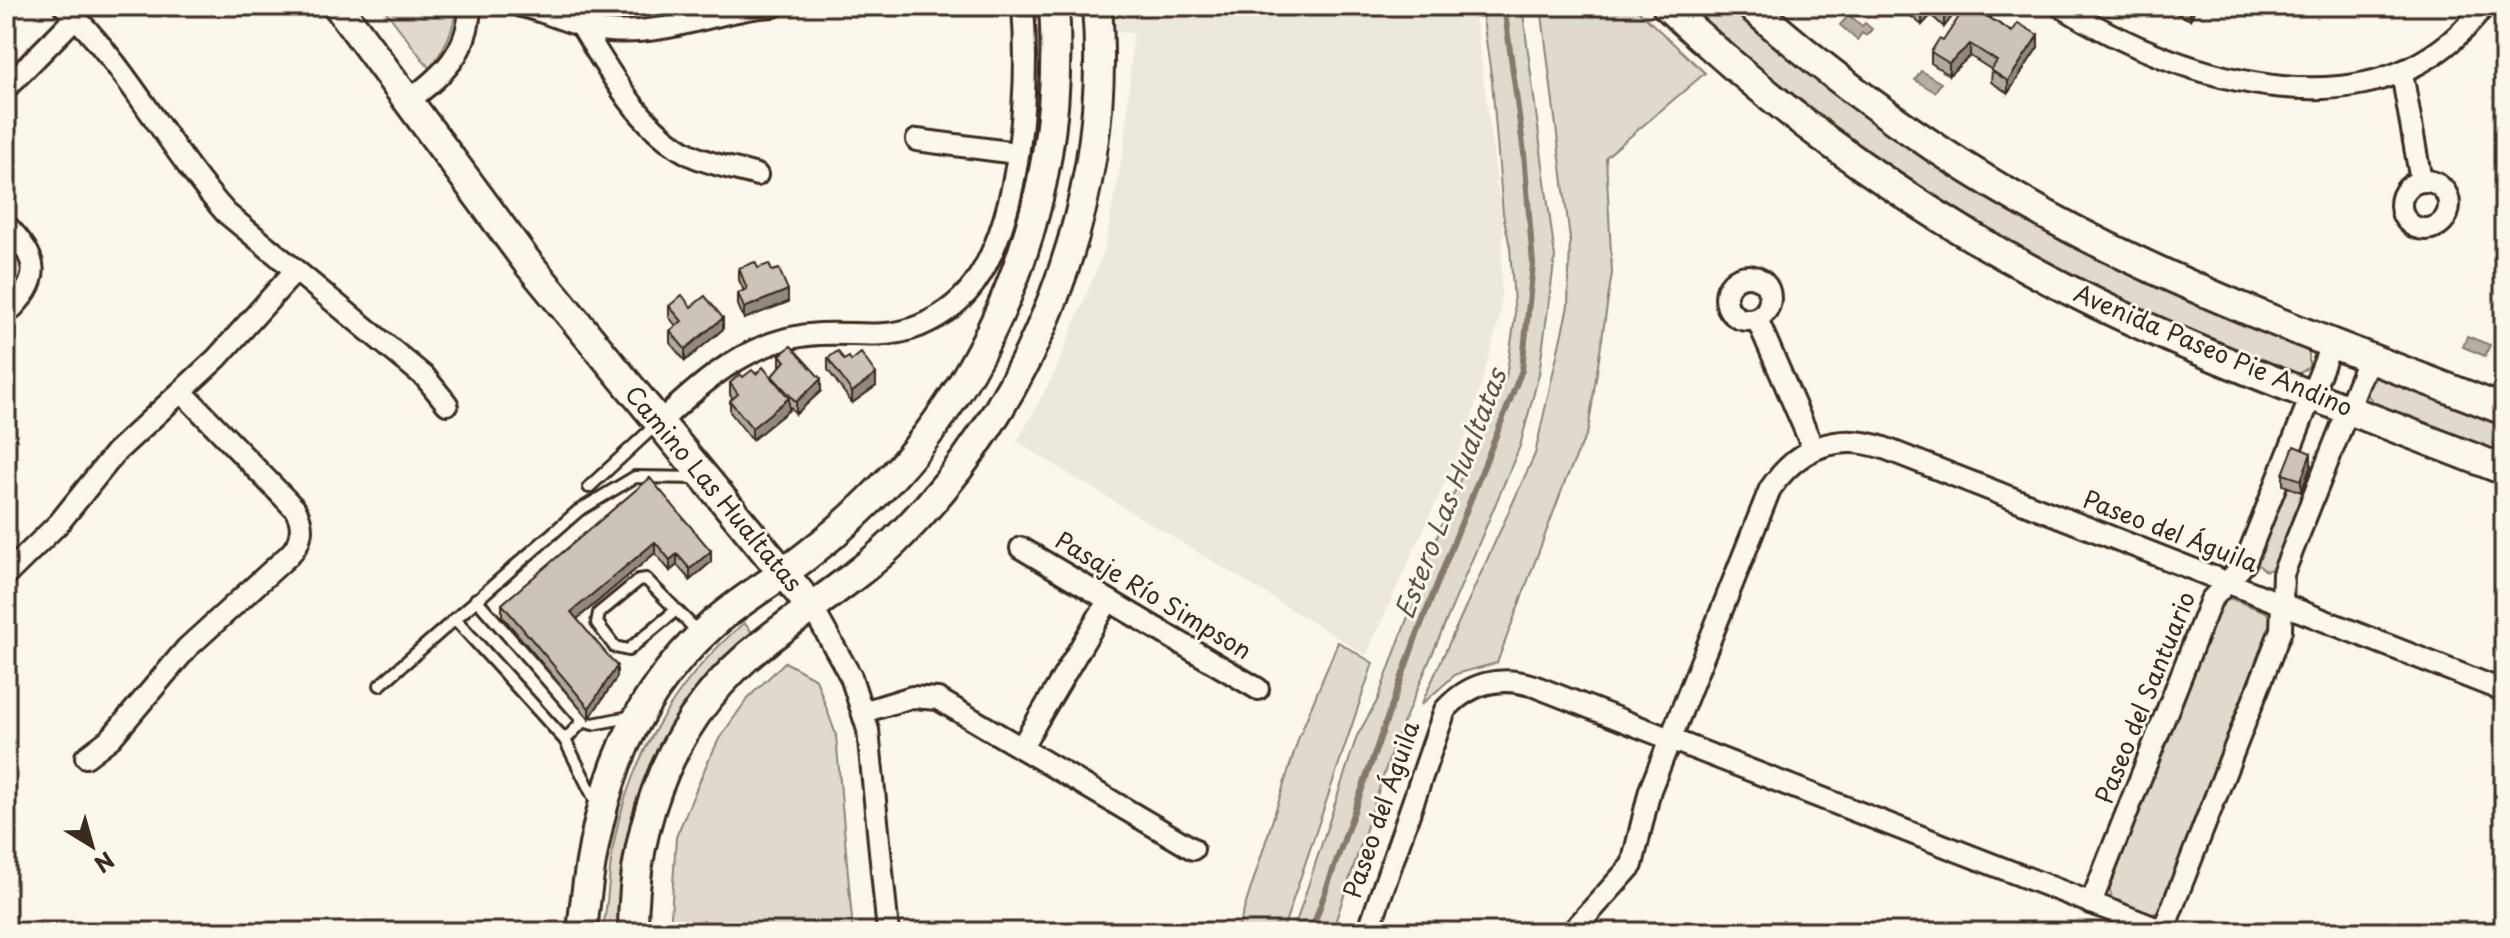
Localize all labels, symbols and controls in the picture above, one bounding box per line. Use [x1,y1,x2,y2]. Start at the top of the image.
street label: Avenida Paseo Pie Andino [2069,274,2359,424]
water label: Estero Las Hualtatas [1384,360,1516,624]
street label: Camino Las Hualtatas [617,377,812,599]
street label: Paseo del Águila [2078,480,2264,580]
street label: Pasaje Río Simpson [1049,521,1259,667]
street label: Paseo del Santuario [2085,586,2203,809]
street label: Paseo del Águila [1333,716,1427,903]
north arrow [52,806,132,886]
text: N [88,845,122,882]

